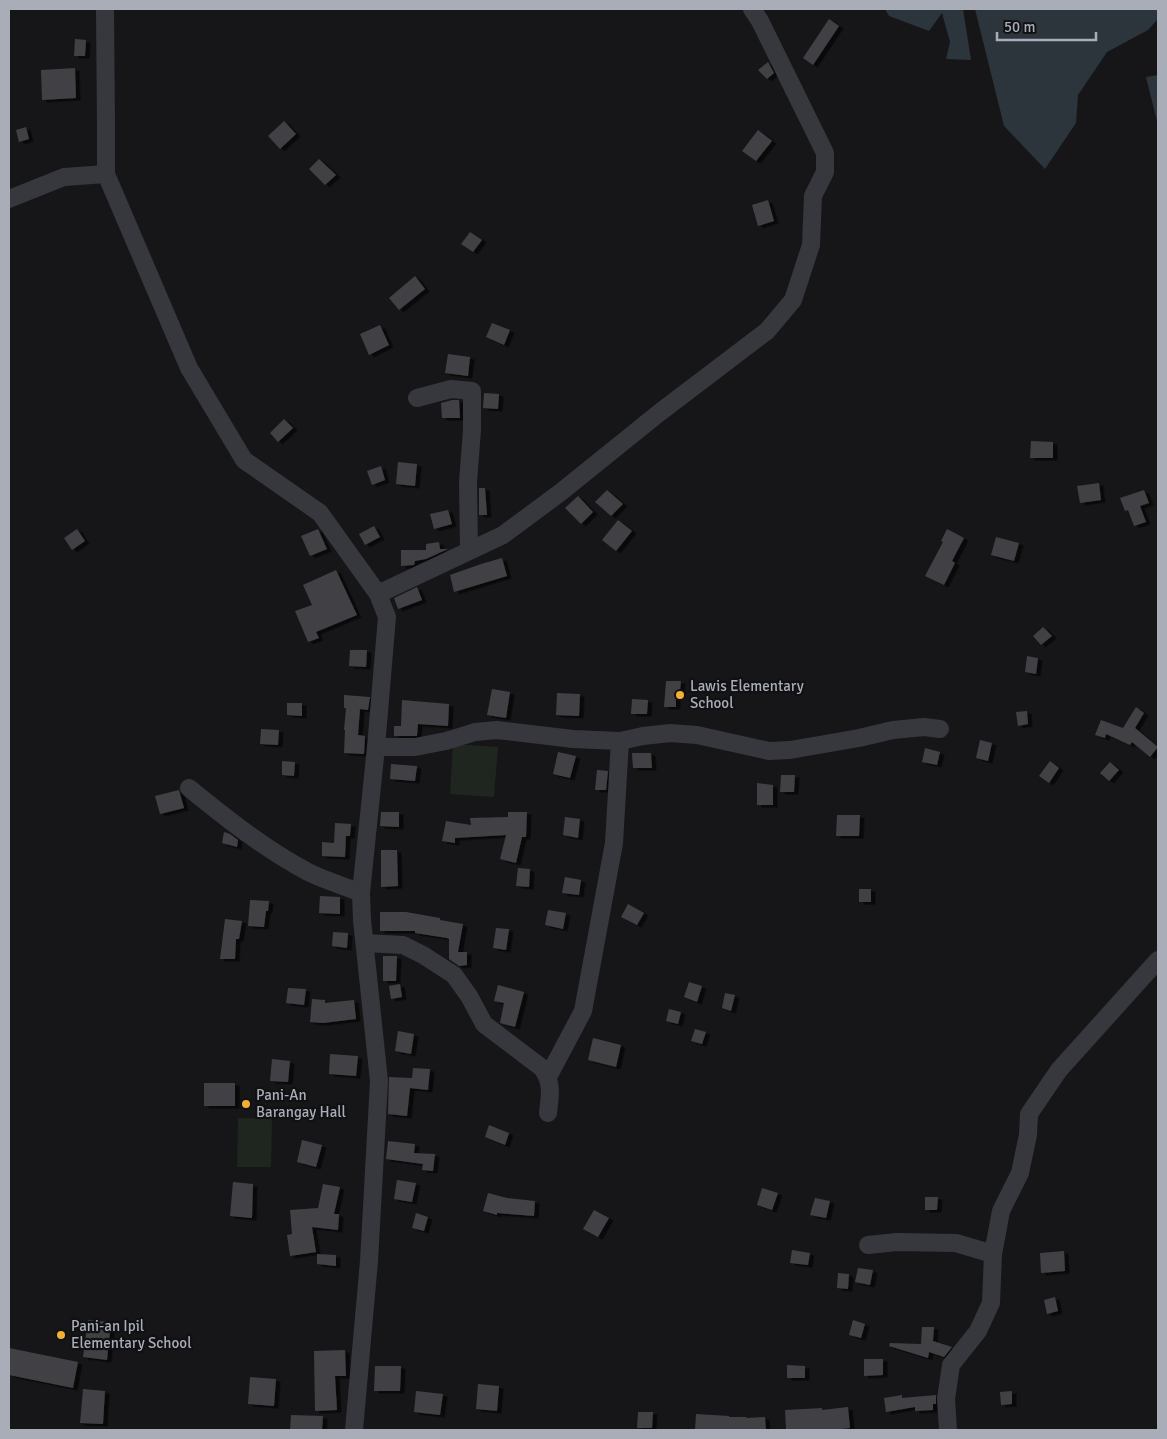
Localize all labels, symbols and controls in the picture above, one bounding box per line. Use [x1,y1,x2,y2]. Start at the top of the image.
scale bar [997,10,1096,42]
text: 50 m [1004,18,1035,36]
place label: Lawis Elementary School [690,677,804,712]
marker: Lawis Elementary School [674,689,686,701]
place label: Pani-An Barangay Hall [256,1086,346,1121]
marker: Pani-An Barangay Hall [240,1098,252,1110]
place label: Pani-an Ipil Elementary School [71,1317,192,1352]
marker: Pani-an Ipil Elementary School [55,1329,67,1341]

